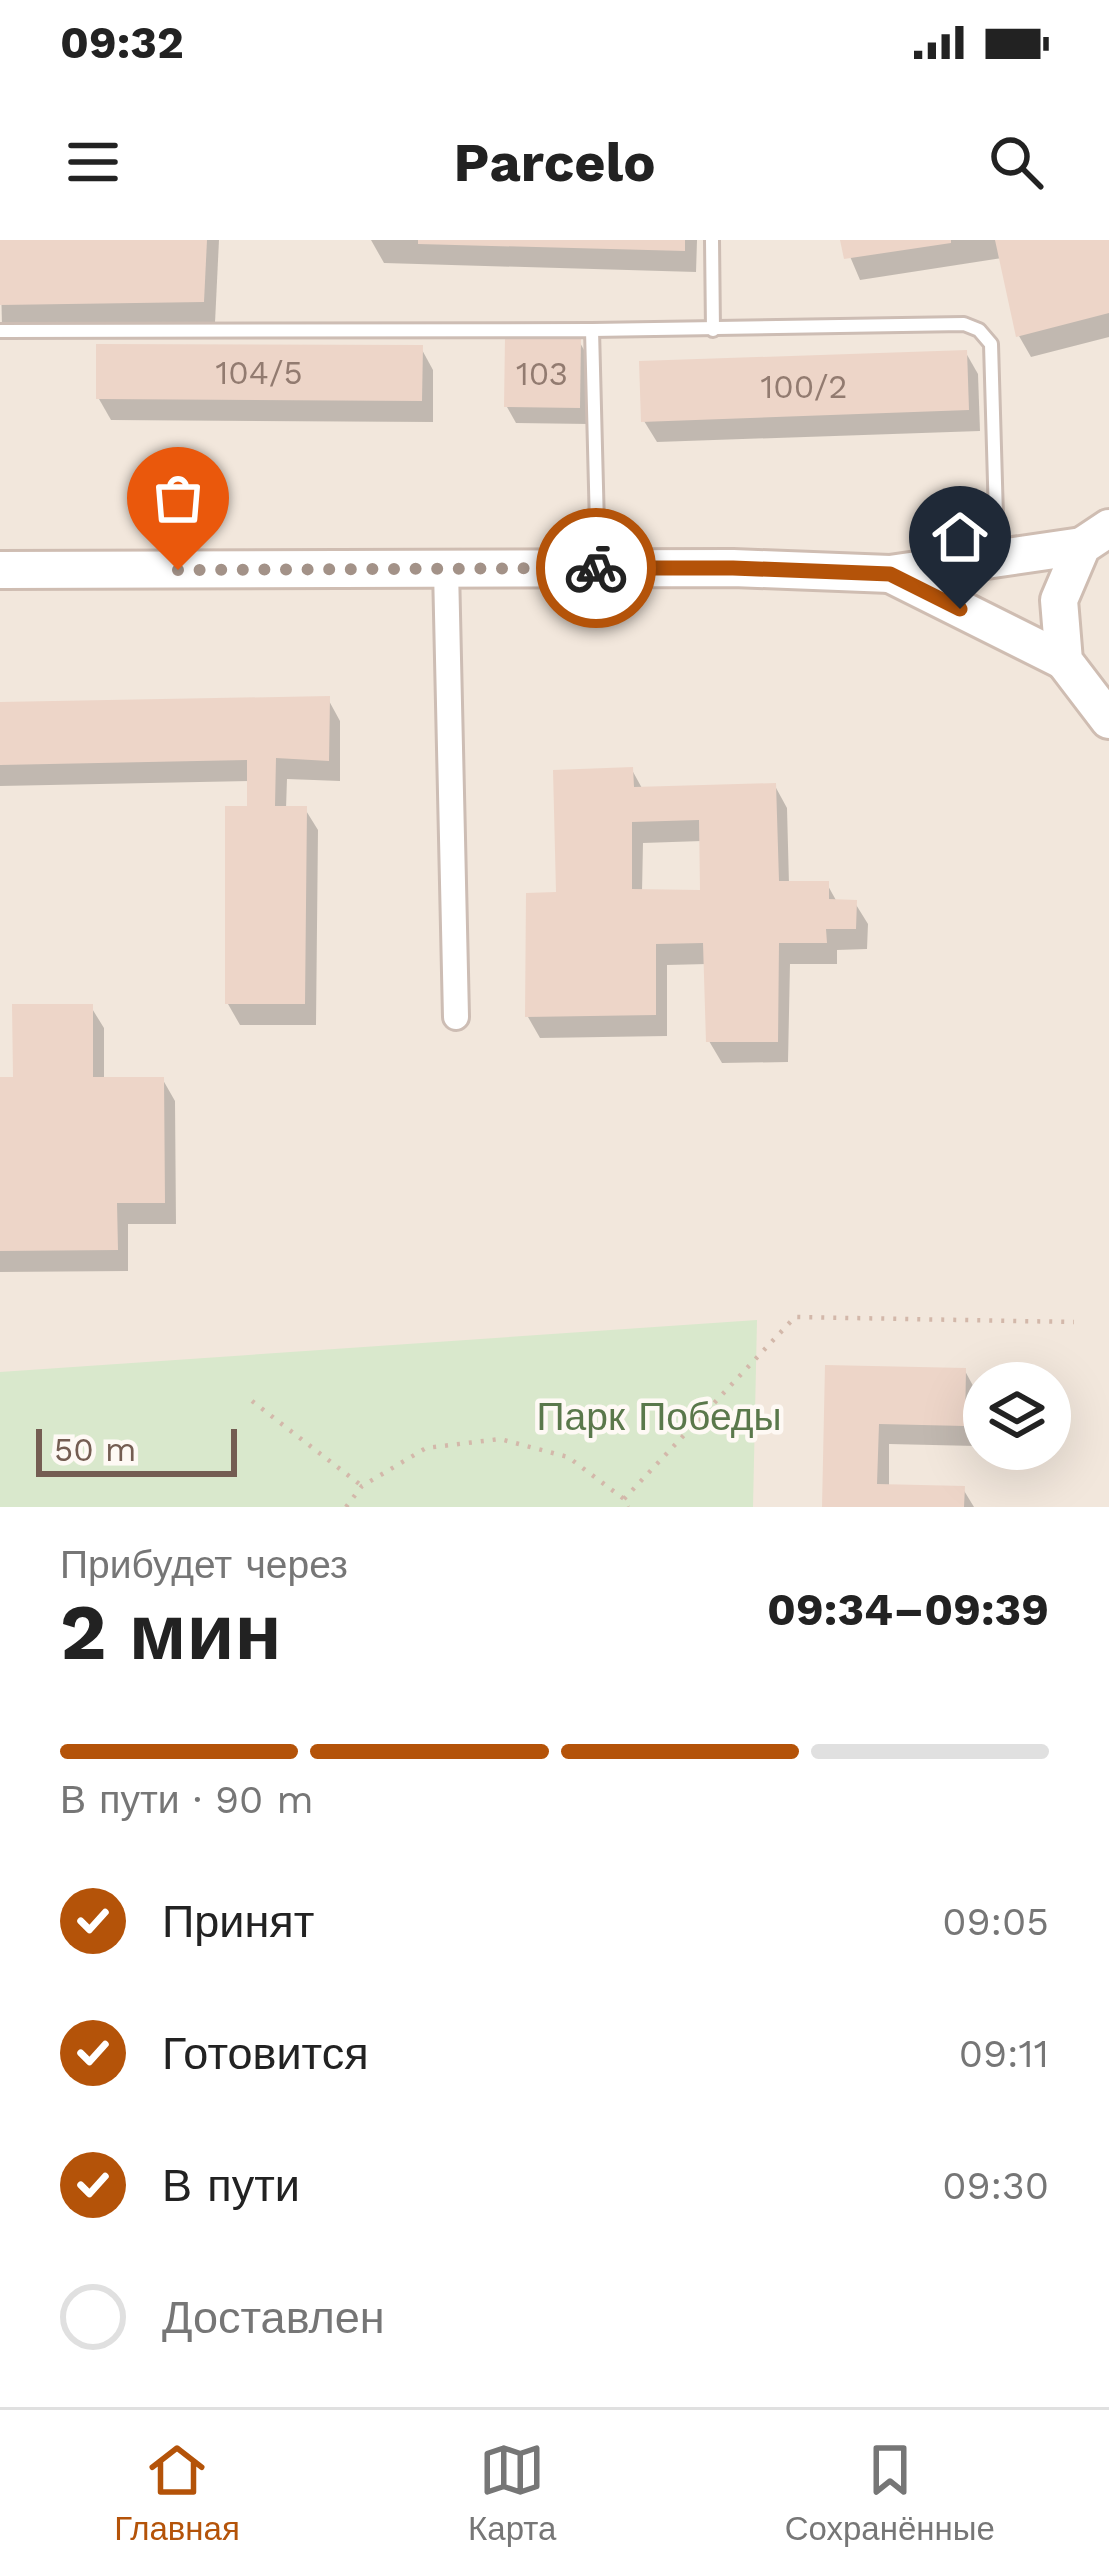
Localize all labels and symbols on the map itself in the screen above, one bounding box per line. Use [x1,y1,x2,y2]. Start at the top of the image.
house number: 104/5 [215,353,303,392]
house number: 103 [516,354,568,393]
house number: 100/2 [760,367,848,406]
pin [127,447,229,570]
pin [909,486,1011,609]
courier [536,508,656,628]
park label: Парк Победы [536,1394,782,1439]
scale bar [36,1423,237,1476]

